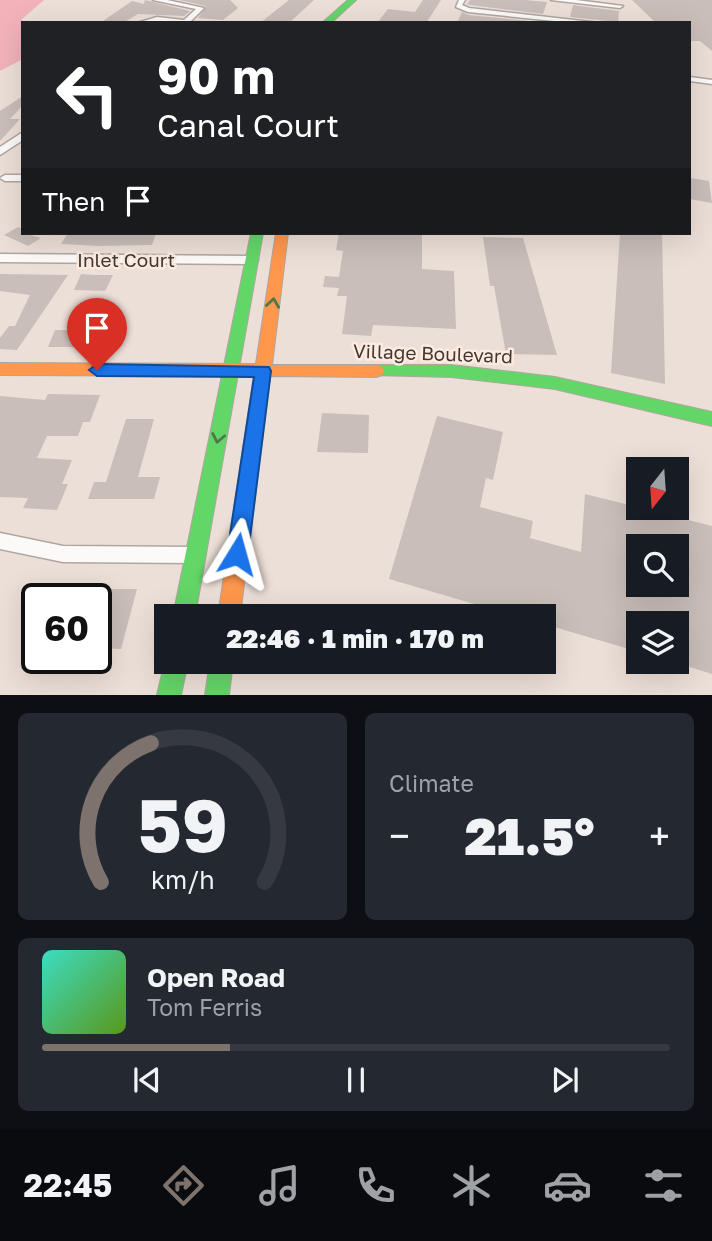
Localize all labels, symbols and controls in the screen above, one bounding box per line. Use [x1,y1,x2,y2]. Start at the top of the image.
text: 90 m [157,46,275,105]
icon: left [42,49,133,140]
text: Canal Court [157,106,339,144]
icon: arrive [119,182,157,220]
text: Then [42,186,105,217]
street label: Inlet Court [77,248,175,271]
one-way arrow [265,297,280,309]
pin [67,298,127,370]
icon: arrive [78,309,116,347]
street label: Village Boulevard [353,339,513,367]
one-way arrow [212,432,227,444]
north arrow [626,457,690,520]
map controls [626,457,689,674]
position arrow [200,517,274,591]
button: search [626,534,689,597]
speed limit sign: 60 [21,583,112,674]
button: layers [626,611,689,674]
text: 22:46 · 1 min · 170 m [226,623,484,654]
text: Climate [389,769,474,797]
text: 59 [137,782,228,869]
text: 21.5° [465,804,594,866]
text: − [389,813,410,858]
text: + [649,813,670,858]
text: km/h [151,864,214,895]
text: Open Road [147,962,285,993]
text: Tom Ferris [147,993,262,1021]
icon: previous [128,1061,166,1099]
icon: pause [337,1061,375,1099]
icon: next [546,1061,584,1099]
icon: directions [159,1161,208,1210]
icon: music [255,1161,304,1210]
icon: phone [351,1161,400,1210]
icon: climate [447,1161,496,1210]
icon: car [543,1161,592,1210]
icon: filters [639,1161,688,1210]
text: 22:45 [24,1166,112,1204]

